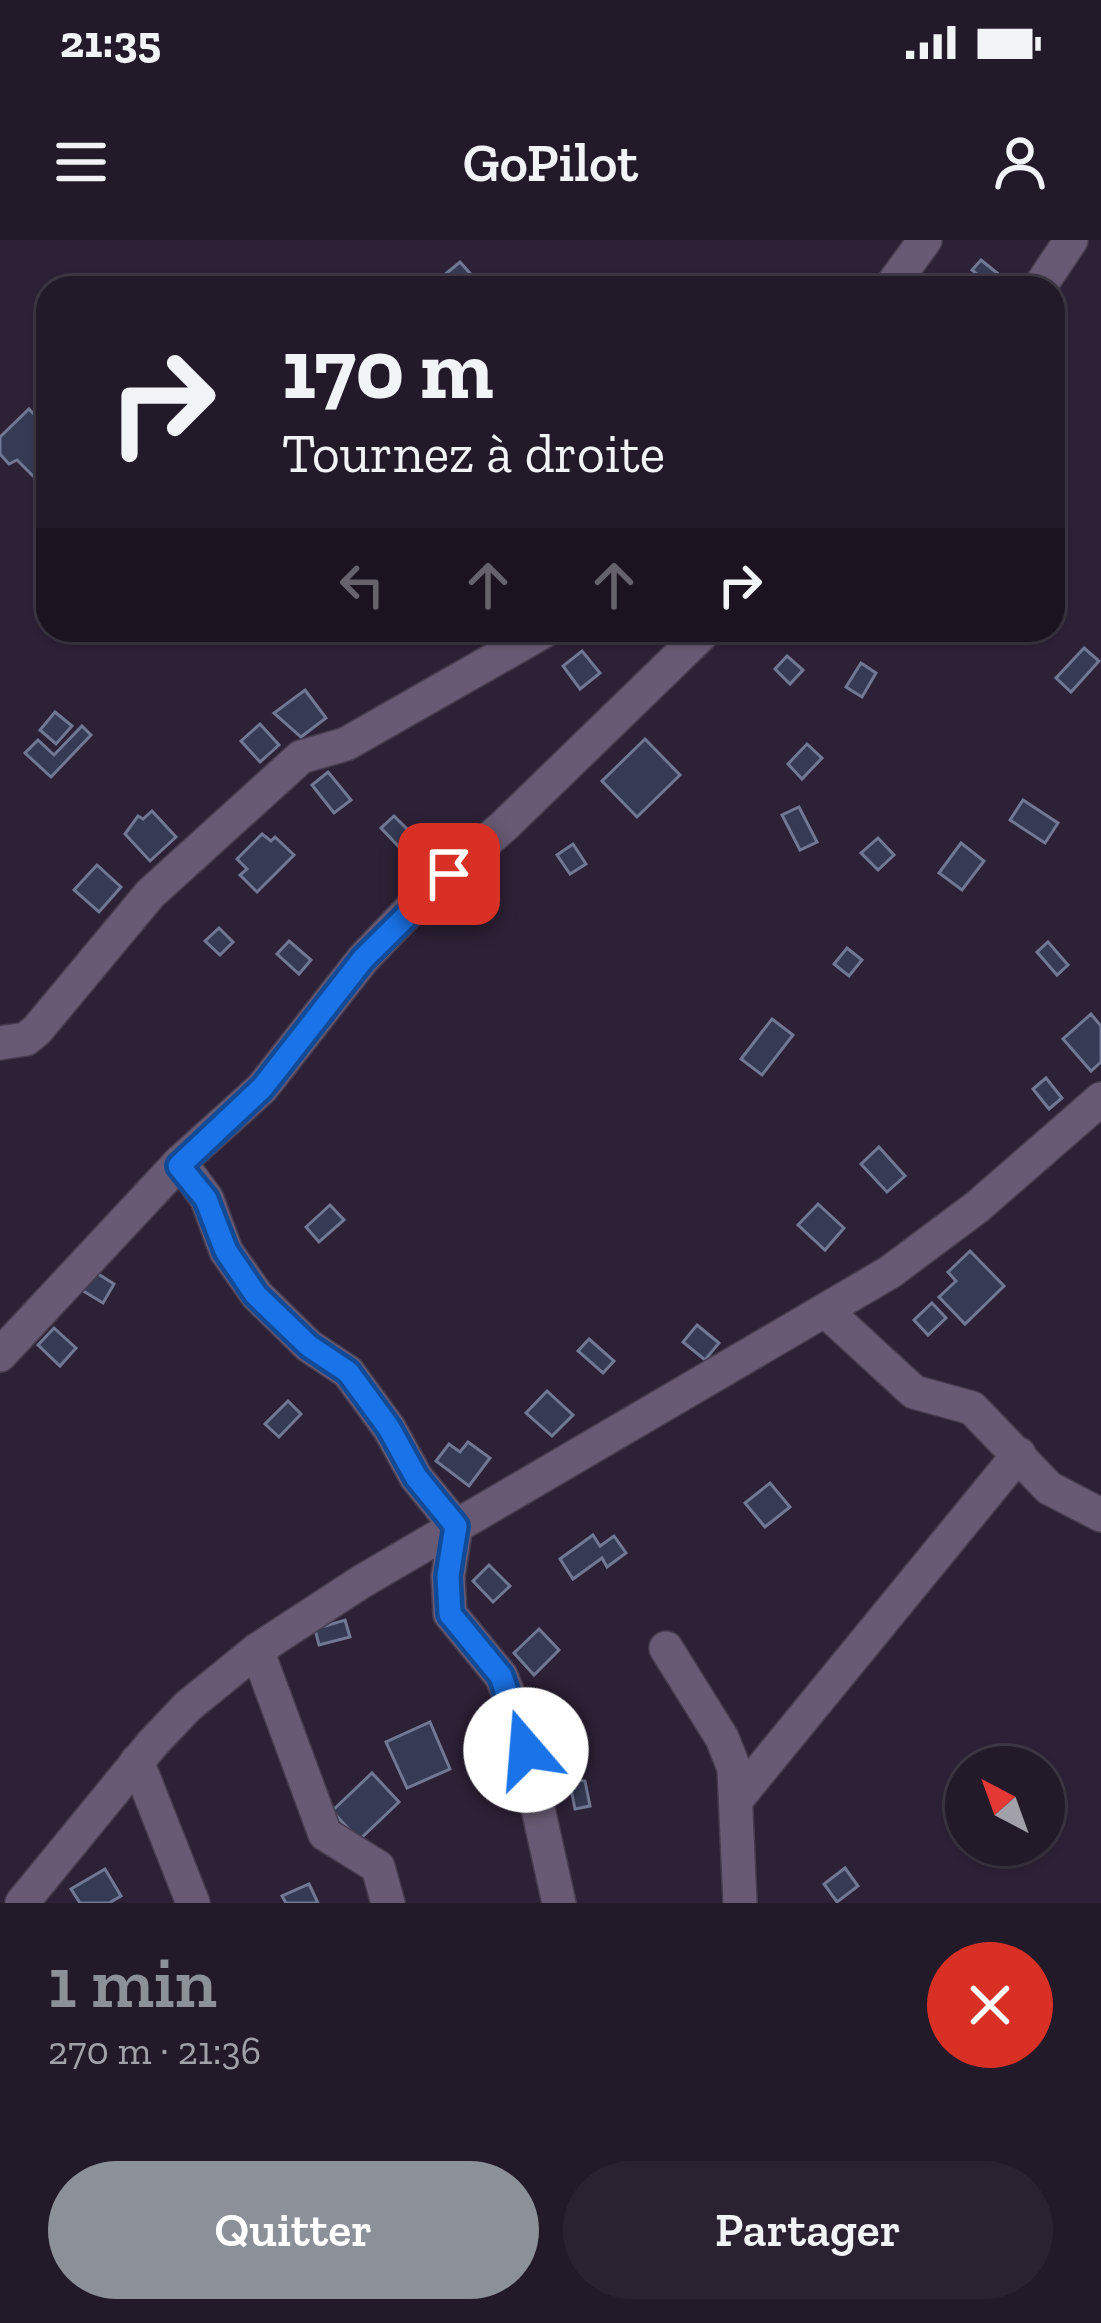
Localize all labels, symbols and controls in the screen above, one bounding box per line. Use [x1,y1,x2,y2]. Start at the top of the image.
text: 21:35 [60,15,161,69]
icon: menu [48,129,114,195]
icon: person [987,129,1053,195]
text: GoPilot [463,130,638,195]
text: 170 m [282,319,494,420]
icon: right [84,324,240,480]
text: Tournez à droite [282,421,665,486]
icon: left [329,552,395,618]
icon: ahead [455,552,521,618]
icon: ahead [581,552,647,618]
icon: right [707,552,773,618]
pin [398,823,500,925]
icon: arrive [416,841,482,907]
position arrow [463,1687,589,1813]
north arrow [945,1746,1065,1866]
map controls [945,1746,1065,1866]
text: 1 min [48,1939,217,2025]
button: close [927,1942,1053,2068]
text: 270 m · 21:36 [48,2027,261,2074]
button: Quitter [48,2161,539,2299]
button: Partager [563,2161,1053,2299]

